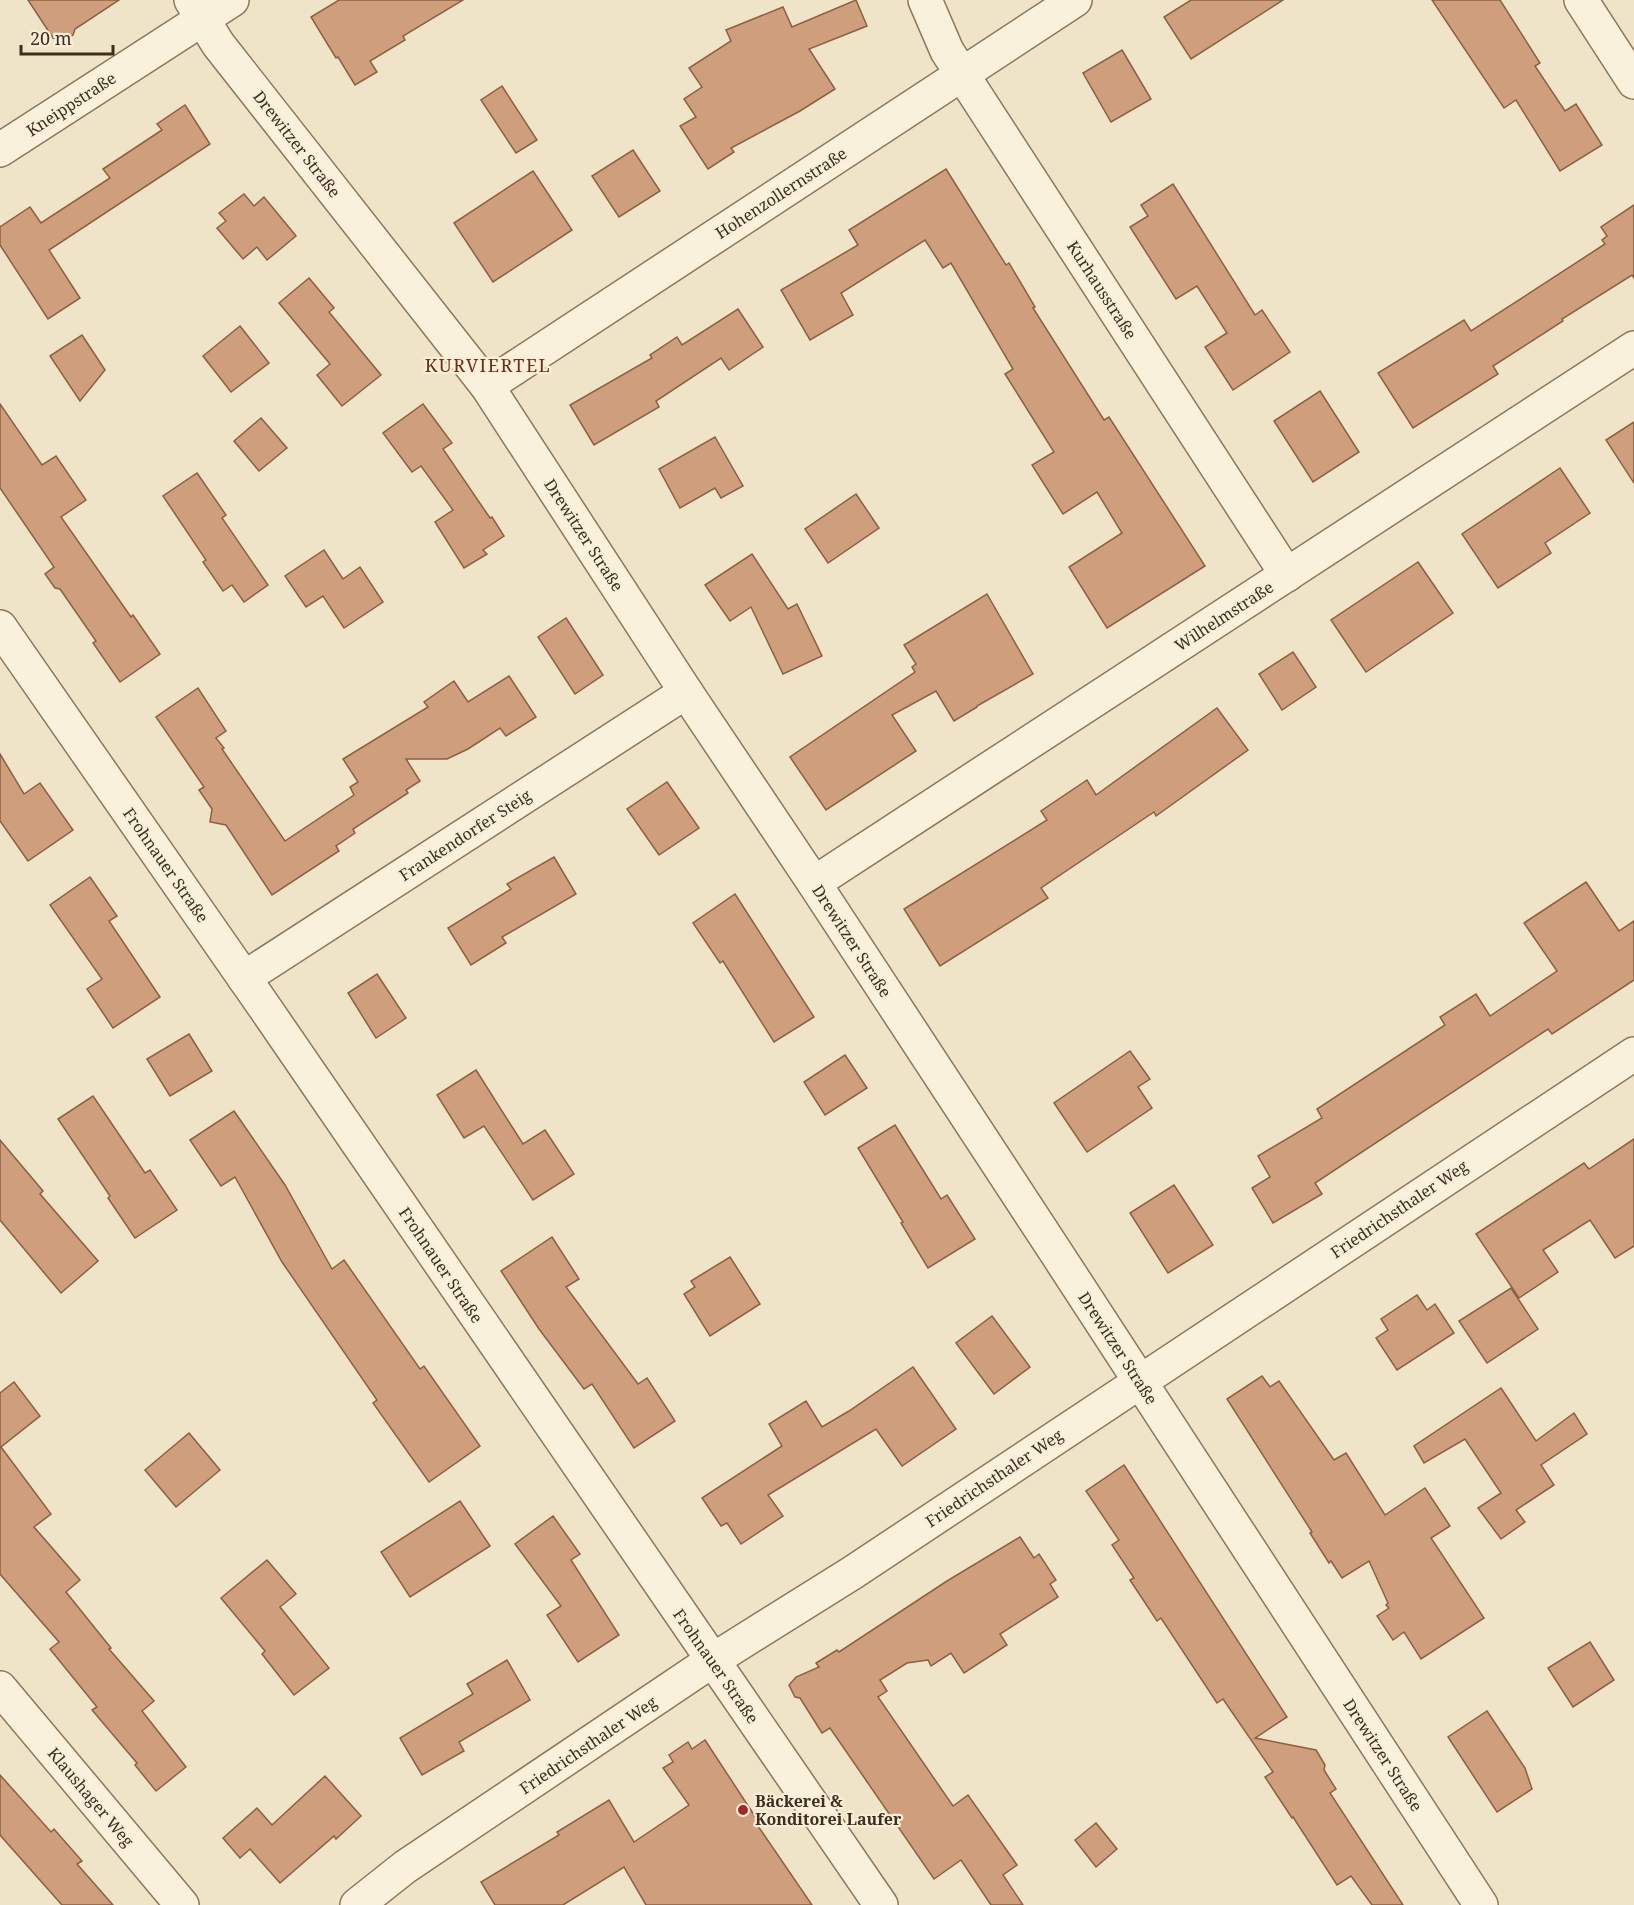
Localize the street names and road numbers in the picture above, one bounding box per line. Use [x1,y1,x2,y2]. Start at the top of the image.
street label: Kneippstraße [22,67,120,141]
street label: Drewitzer Straße [248,86,346,202]
street label: Hohenzollernstraße [711,142,851,244]
street label: Kurhausstraße [1062,237,1142,343]
street label: Drewitzer Straße [539,474,629,596]
street label: Wilhelmstraße [1170,576,1278,656]
street label: Frankendorfer Steig [395,784,536,886]
street label: Frohnauer Straße [118,803,214,927]
street label: Drewitzer Straße [807,880,897,1002]
street label: Friedrichsthaler Weg [1326,1155,1472,1263]
street label: Frohnauer Straße [394,1203,488,1327]
street label: Drewitzer Straße [1073,1287,1163,1409]
street label: Friedrichsthaler Weg [921,1424,1067,1532]
street label: Frohnauer Straße [668,1604,764,1728]
street label: Friedrichsthaler Weg [515,1691,661,1799]
street label: Drewitzer Straße [1338,1694,1428,1816]
street label: Klaushager Weg [43,1743,139,1852]

